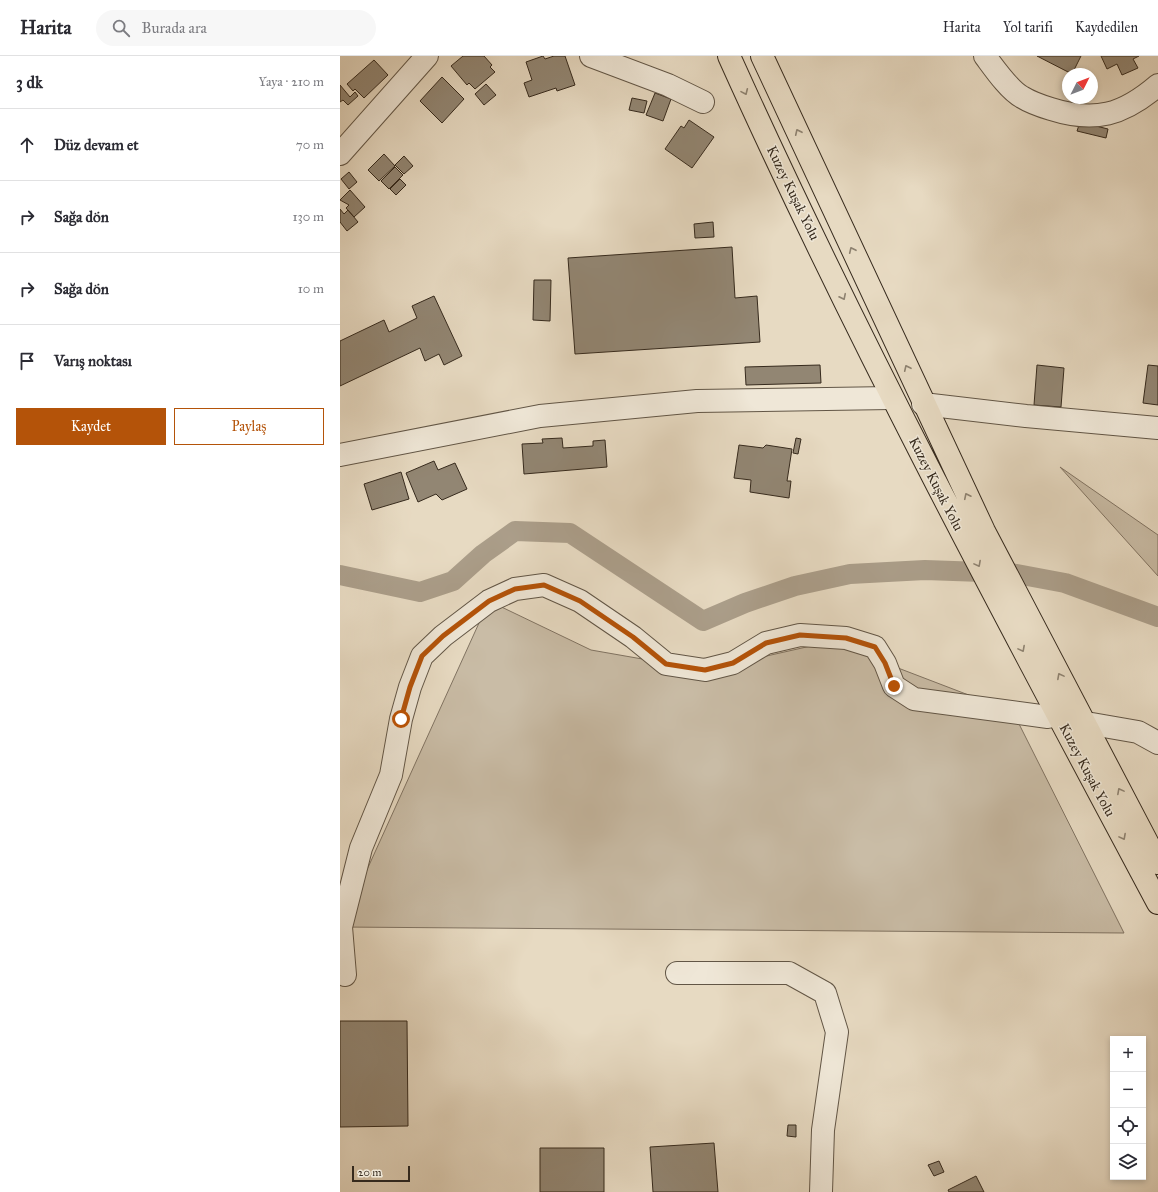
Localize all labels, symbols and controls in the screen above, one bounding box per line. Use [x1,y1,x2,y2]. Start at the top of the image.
search box [96,10,376,46]
text: Harita [20,16,72,39]
icon: search [110,17,132,39]
text: Burada ara [142,19,207,37]
text: Harita [943,19,981,36]
text: Yol tarifi [1003,19,1053,36]
text: Kaydedilen [1075,19,1138,36]
north arrow [1062,68,1098,104]
text: 3 dk [16,72,43,93]
text: Yaya · 210 m [258,74,324,90]
one-way arrow [740,87,748,95]
one-way arrow [795,129,803,137]
icon: ahead [16,134,38,156]
text: Düz devam et [54,136,139,154]
text: 70 m [296,137,324,153]
street label: Kuzey Kuşak Yolu [763,143,823,243]
icon: right [16,206,38,228]
text: Sağa dön [54,208,109,226]
text: 130 m [292,209,324,225]
one-way arrow [849,247,857,255]
icon: right [16,278,38,300]
text: Sağa dön [54,280,109,298]
text: 10 m [298,281,324,297]
one-way arrow [838,293,846,301]
icon: arrive [16,350,38,372]
text: Varış noktası [54,352,132,370]
one-way arrow [904,365,912,373]
button: Kaydet [16,408,166,445]
button: Paylaş [174,408,324,445]
street label: Kuzey Kuşak Yolu [905,434,967,534]
one-way arrow [964,492,972,500]
one-way arrow [973,560,980,568]
one-way arrow [1018,644,1025,652]
one-way arrow [1057,673,1065,680]
route end [885,677,903,695]
route start [392,710,410,728]
street label: Kuzey Kuşak Yolu [1055,721,1119,820]
one-way arrow [1118,788,1125,795]
one-way arrow [1118,833,1126,841]
map controls [1110,1036,1146,1180]
button: + [1110,1036,1146,1072]
button: − [1110,1072,1146,1108]
button: locate [1110,1108,1146,1144]
button: layers [1110,1144,1146,1180]
scale bar [352,1164,410,1183]
text: 20 m [358,1166,381,1179]

